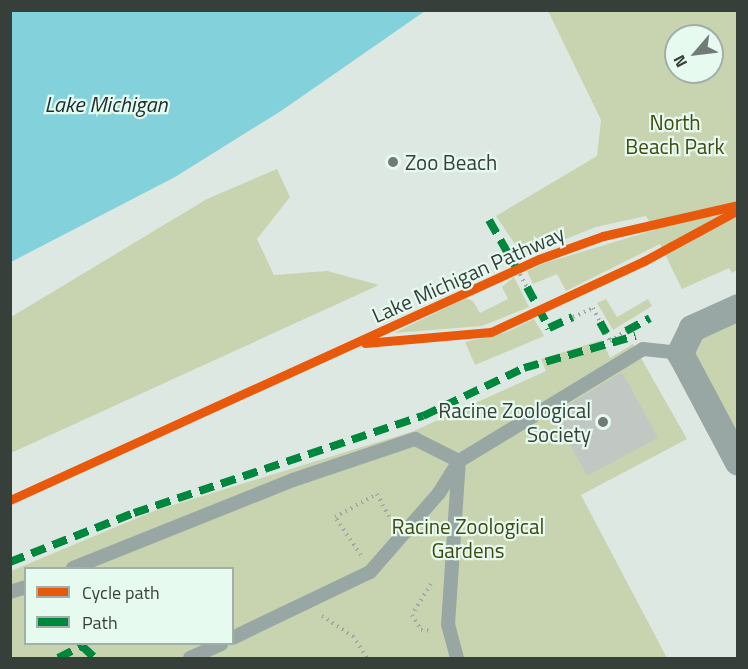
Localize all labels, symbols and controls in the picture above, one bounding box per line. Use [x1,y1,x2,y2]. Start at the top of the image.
north arrow [664,24,724,84]
text: N [667,51,693,72]
water label: Lake Michigan [44,92,168,118]
park label: North Beach Park [625,109,725,159]
place label: Zoo Beach [405,149,497,175]
marker: Zoo Beach [386,155,400,169]
street label: Lake Michigan Pathway [368,220,568,328]
place label: Racine Zoological Society [438,397,591,447]
marker: Racine Zoological Society [596,415,610,429]
park label: Racine Zoological Gardens [392,513,544,563]
legend [24,567,234,645]
text: Cycle path [82,579,160,606]
text: Path [82,609,118,636]

